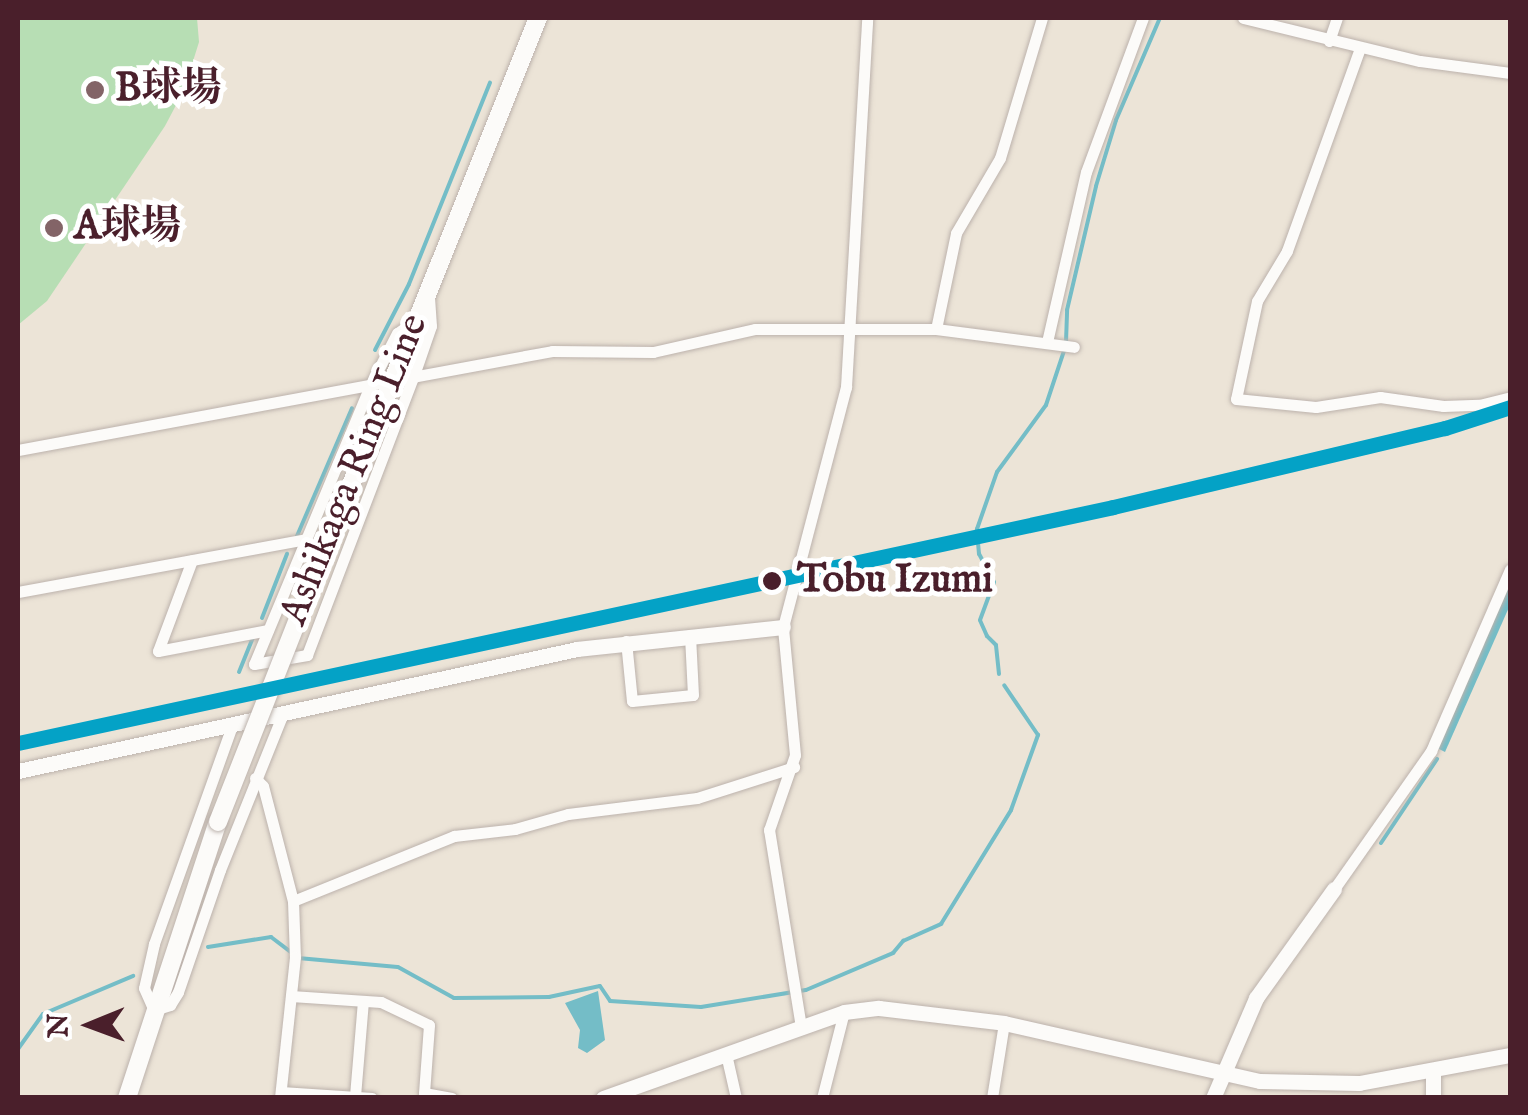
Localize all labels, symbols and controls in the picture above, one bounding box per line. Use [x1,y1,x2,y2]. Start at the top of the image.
place label: B球場 [115,66,221,114]
marker: B球場 [84,79,106,101]
place label: A球場 [74,204,181,252]
marker: A球場 [43,217,65,239]
street label: Ashikaga Ring Line [271,308,439,632]
place label: Tobu Izumi [797,557,993,605]
marker: Tobu Izumi [756,565,788,597]
north arrow [40,975,140,1075]
text: N [42,1013,77,1038]

